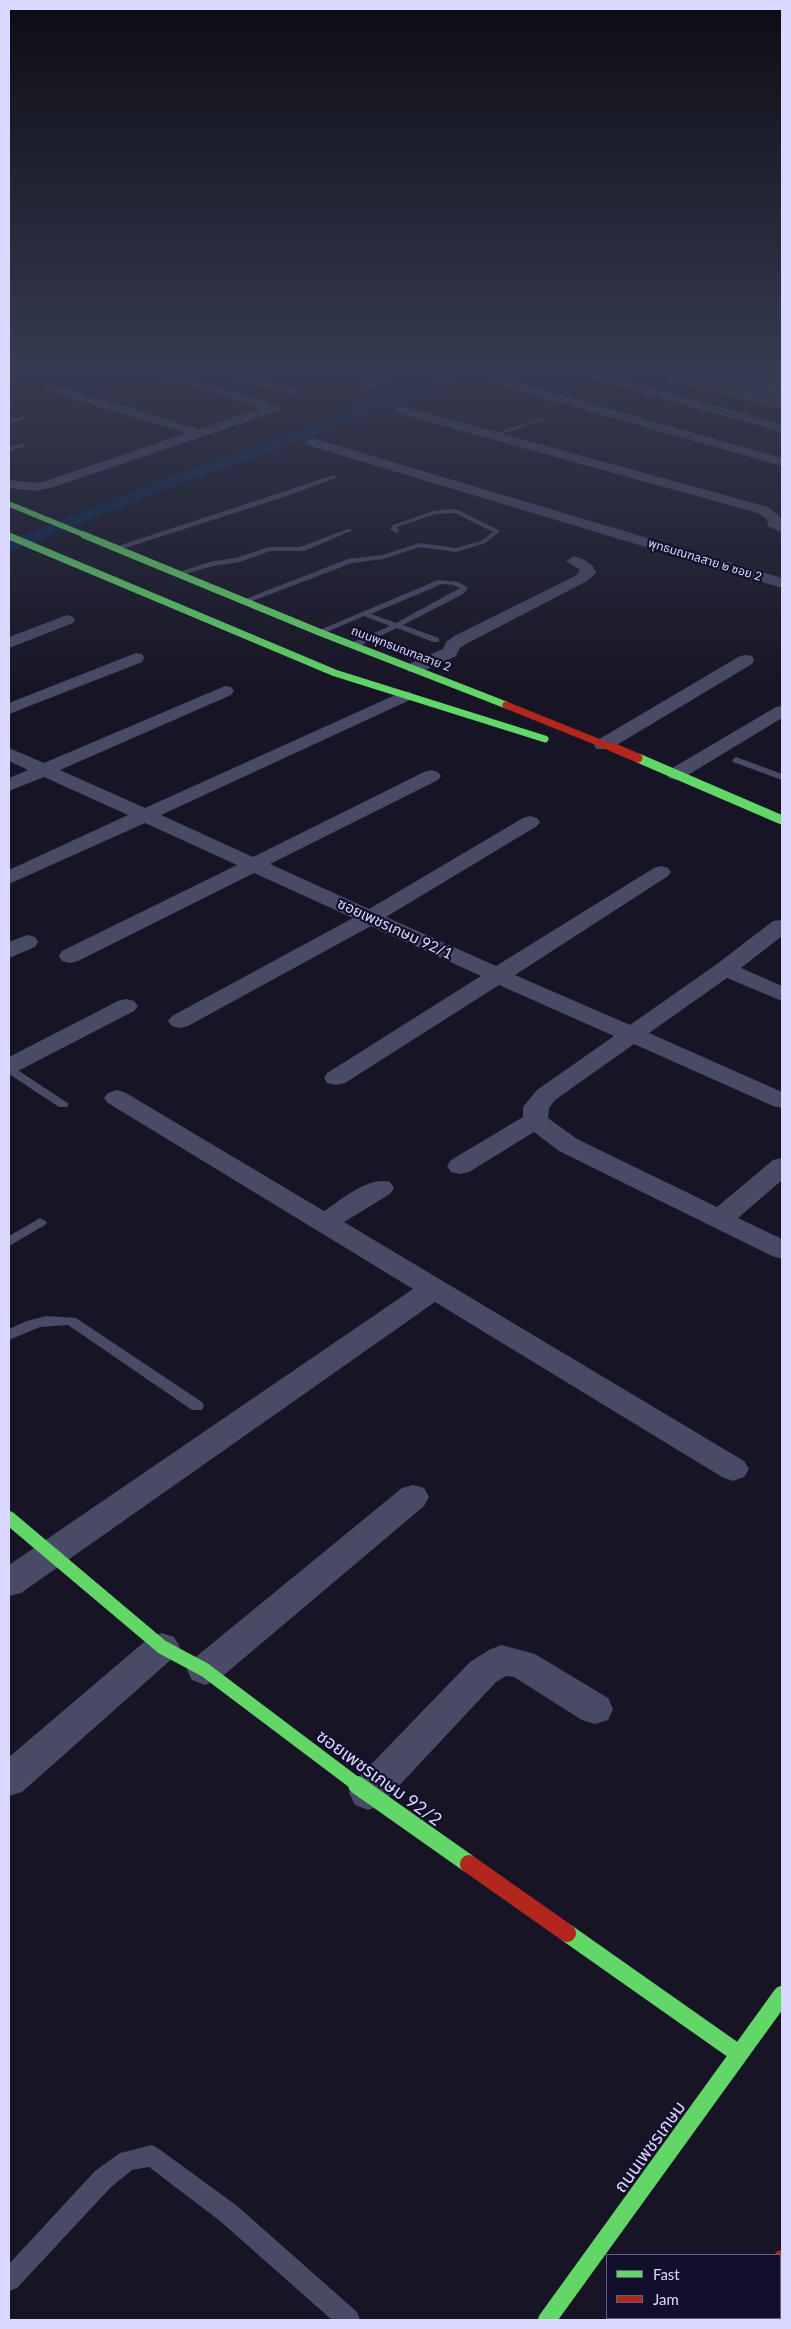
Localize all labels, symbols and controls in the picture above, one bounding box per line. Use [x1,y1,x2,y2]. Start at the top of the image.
street label: พุทธมณฑลสาย ๒ ซอย 2 [647,536,763,584]
street label: ถนนพุทธมณฑลสาย 2 [349,623,453,675]
street label: ซอยเพชรเกษม 92/1 [335,894,455,964]
street label: ซอยเพชรเกษม 92/2 [312,1725,446,1831]
street label: ถนนเพชรเกษม [610,2097,690,2197]
legend [606,2254,781,2319]
text: Fast [653,2265,680,2283]
text: Jam [653,2290,679,2308]

